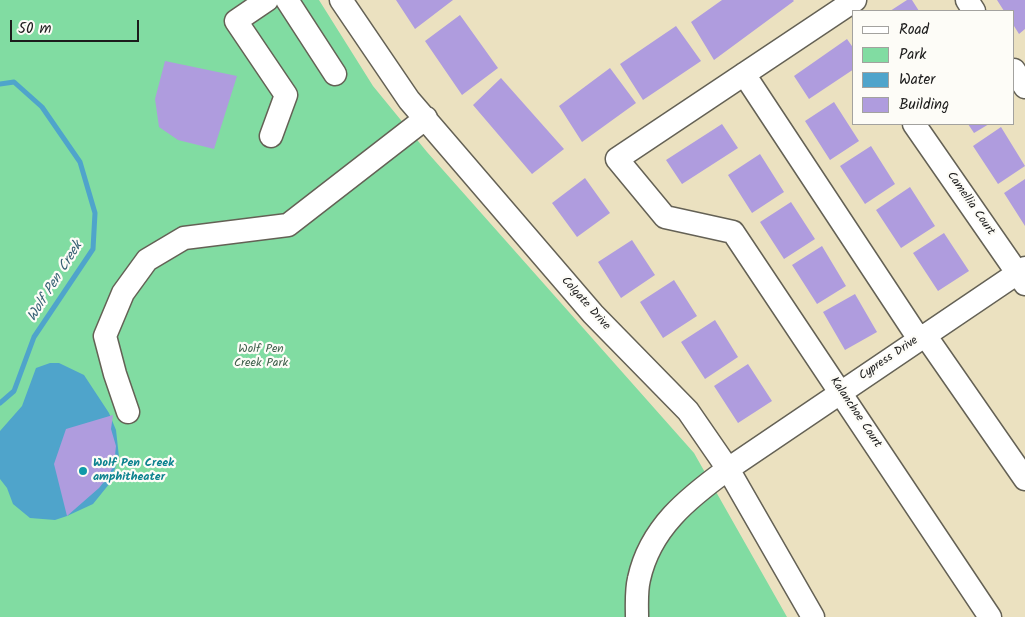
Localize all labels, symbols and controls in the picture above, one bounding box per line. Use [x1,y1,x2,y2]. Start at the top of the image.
scale bar [12,10,141,42]
legend [852,10,1015,125]
text: 50 m [18,17,52,41]
text: Road [899,18,929,42]
text: Park [899,43,926,67]
text: Water [899,68,935,92]
text: Building [899,93,949,117]
street label: Camellia Court [943,170,997,238]
water label: Wolf Pen Creek [25,239,87,325]
street label: Colgate Drive [557,274,613,334]
street label: Cypress Drive [857,334,921,384]
park label: Wolf Pen Creek Park [234,343,288,371]
street label: Kalanchoe Court [826,375,884,451]
place label: Wolf Pen Creek amphitheater [93,457,174,485]
marker: Wolf Pen Creek amphitheater [77,465,89,477]

